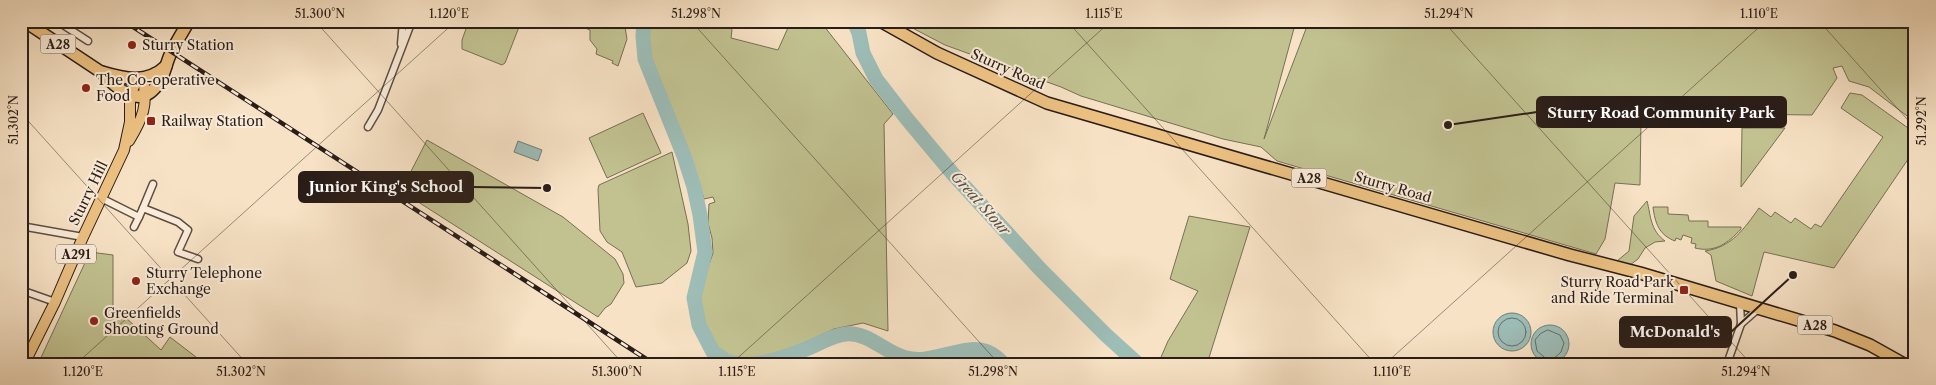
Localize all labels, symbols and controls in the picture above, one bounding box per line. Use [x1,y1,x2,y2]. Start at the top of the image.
text: 51.300°N [295,6,345,21]
text: 1.120°E [429,6,469,21]
text: 51.298°N [671,6,721,21]
text: 1.115°E [1085,6,1123,21]
text: 51.294°N [1424,6,1474,21]
text: 1.110°E [1740,6,1778,21]
road number: A28 [40,34,76,54]
place label: Sturry Station [142,36,234,54]
marker: Sturry Station [126,39,138,51]
street label: Sturry Road [968,45,1048,94]
place label: The Co-operative Food [96,71,215,105]
marker: The Co-operative Food [80,82,92,94]
text: 51.302°N [6,95,21,145]
text: 51.292°N [1914,96,1929,146]
callout: Sturry Road Community Park [1537,97,1786,127]
text: Sturry Road Community Park [1547,103,1776,122]
place label: Railway Station [161,112,264,130]
marker: Railway Station [145,115,157,127]
street label: Sturry Hill [65,158,111,228]
water label: Great Stour [947,167,1016,240]
street label: Sturry Road [1352,167,1434,207]
road number: A28 [1292,168,1326,188]
callout: Junior King's School [299,172,473,202]
text: Junior King's School [306,177,463,196]
road number: A291 [56,244,96,264]
place label: Sturry Telephone Exchange [146,264,262,298]
place label: Sturry Road Park and Ride Terminal [1551,273,1675,307]
marker: Sturry Telephone Exchange [130,275,142,287]
marker: Sturry Road Park and Ride Terminal [1678,284,1690,296]
place label: Greenfields Shooting Ground [104,304,219,338]
marker: Greenfields Shooting Ground [88,315,100,327]
road number: A28 [1798,316,1832,334]
callout: McDonald's [1620,317,1731,347]
text: McDonald's [1630,322,1720,341]
text: 1.120°E [63,364,103,379]
text: 51.302°N [216,364,266,379]
text: 51.300°N [592,364,642,379]
text: 1.115°E [718,364,756,379]
text: 51.298°N [968,364,1018,379]
text: 1.110°E [1373,364,1411,379]
text: 51.294°N [1721,364,1771,379]

